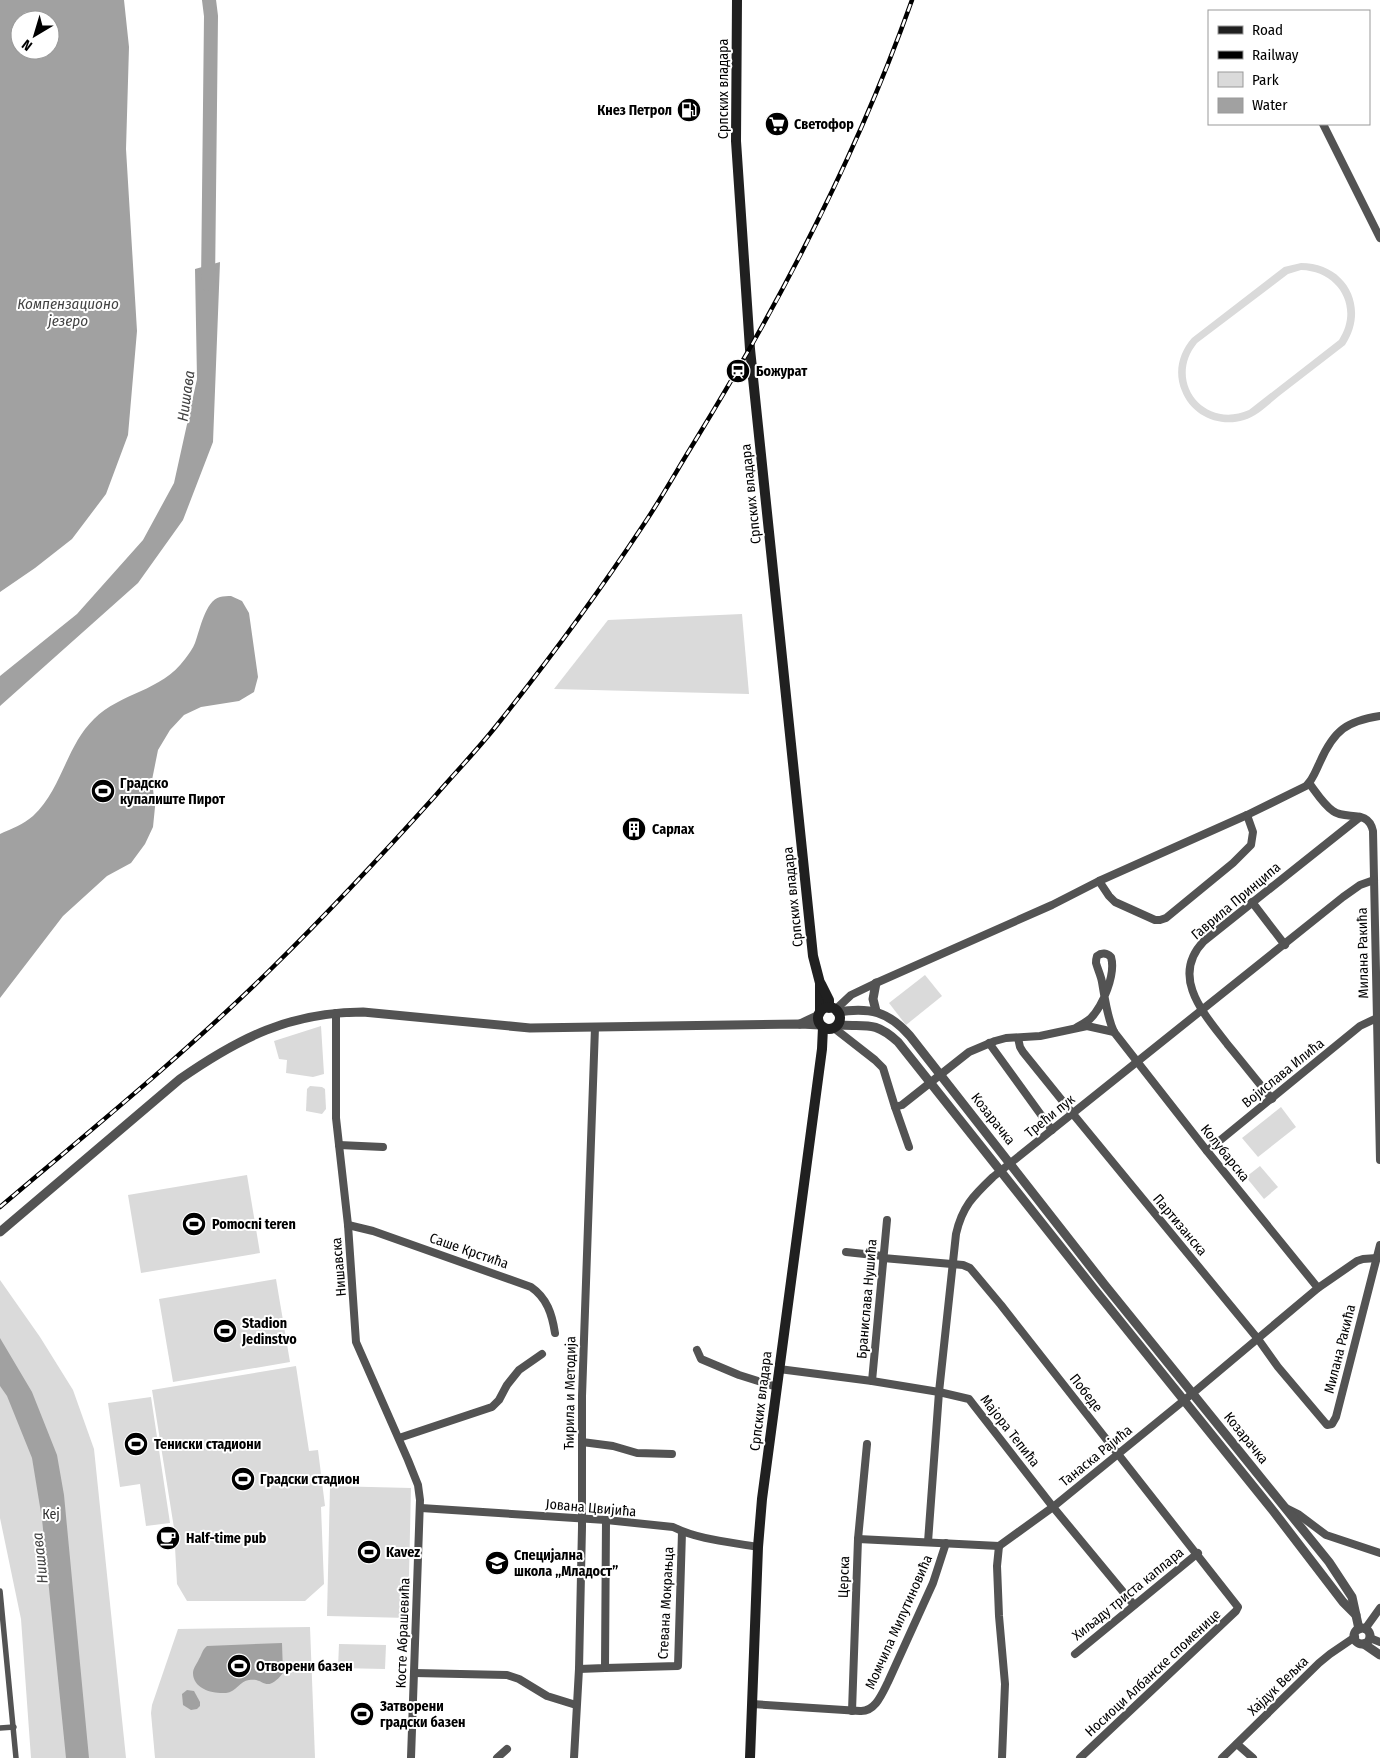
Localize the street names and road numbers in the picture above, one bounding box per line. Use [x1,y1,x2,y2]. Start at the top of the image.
street label: Српских владара [715,39,732,139]
street label: Српских владара [737,443,765,545]
street label: Српских владара [779,846,807,948]
street label: Гаврила Принципа [1188,859,1284,943]
street label: Милана Ракића [1354,907,1372,999]
street label: Војислава Илића [1239,1035,1328,1111]
street label: Козарачка [967,1090,1019,1149]
street label: Трећи пук [1022,1090,1079,1141]
street label: Колубарска [1197,1121,1253,1185]
street label: Партизанска [1149,1191,1211,1259]
street label: Саше Крстића [427,1230,511,1273]
street label: Нишавска [328,1237,350,1297]
street label: Бранислава Нушића [853,1238,881,1360]
street label: Милана Ракића [1321,1303,1359,1395]
street label: Ћирила и Методија [561,1336,579,1450]
street label: Српских владара [746,1350,776,1452]
street label: Победе [1066,1371,1106,1416]
street label: Мајора Тепића [977,1392,1044,1471]
street label: Козарачка [1220,1409,1272,1467]
street label: Танаска Рајића [1056,1422,1136,1490]
street label: Јована Цвијића [545,1496,637,1520]
street label: Хиљаду триста каплара [1069,1544,1187,1644]
street label: Стевана Мокрањца [655,1546,677,1660]
street label: Момчила Милутиновића [862,1552,936,1692]
street label: Церска [835,1556,853,1598]
street label: Косте Абрашевића [393,1577,413,1689]
street label: Носиоци Албанске споменице [1082,1606,1224,1740]
street label: Хајдук Вељка [1244,1653,1312,1719]

